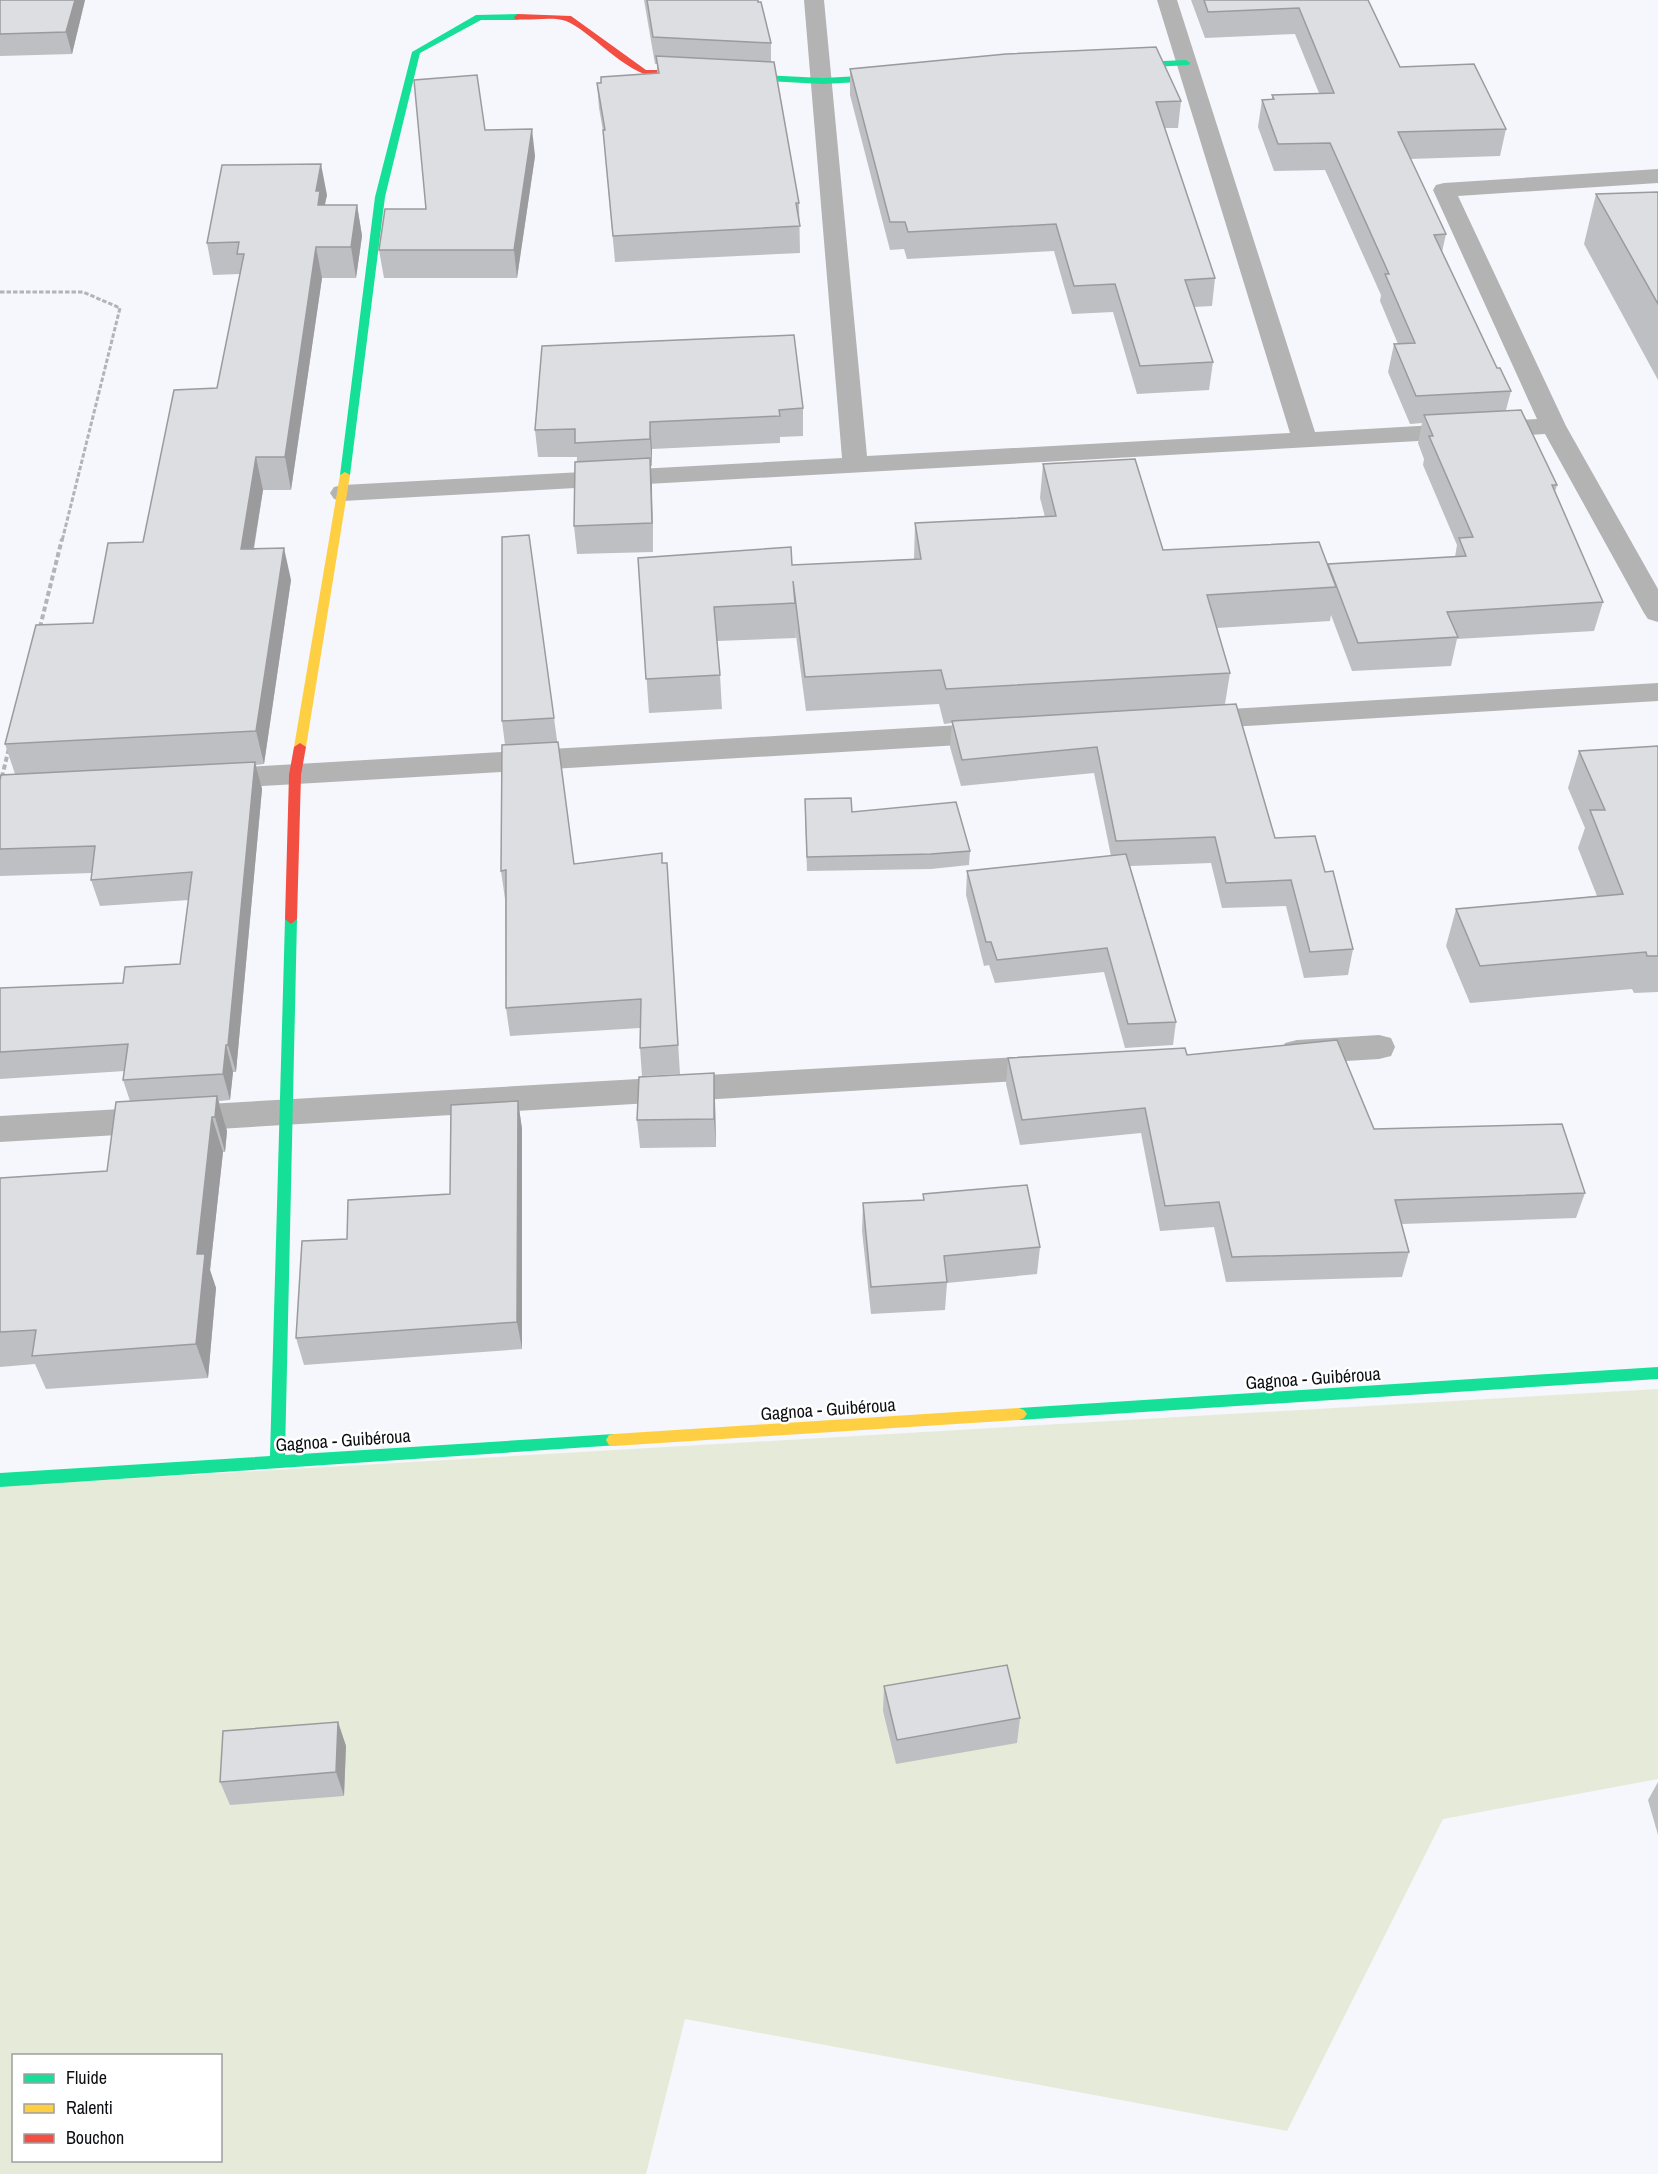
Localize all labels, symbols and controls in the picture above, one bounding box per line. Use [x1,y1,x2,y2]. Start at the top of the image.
street label: Gagnoa - Guibéroua [1245,1361,1381,1395]
street label: Gagnoa - Guibéroua [760,1392,896,1426]
street label: Gagnoa - Guibéroua [275,1423,411,1457]
legend [12,2054,222,2162]
text: Fluide [66,2065,107,2090]
text: Ralenti [66,2095,113,2120]
text: Bouchon [66,2125,124,2150]

